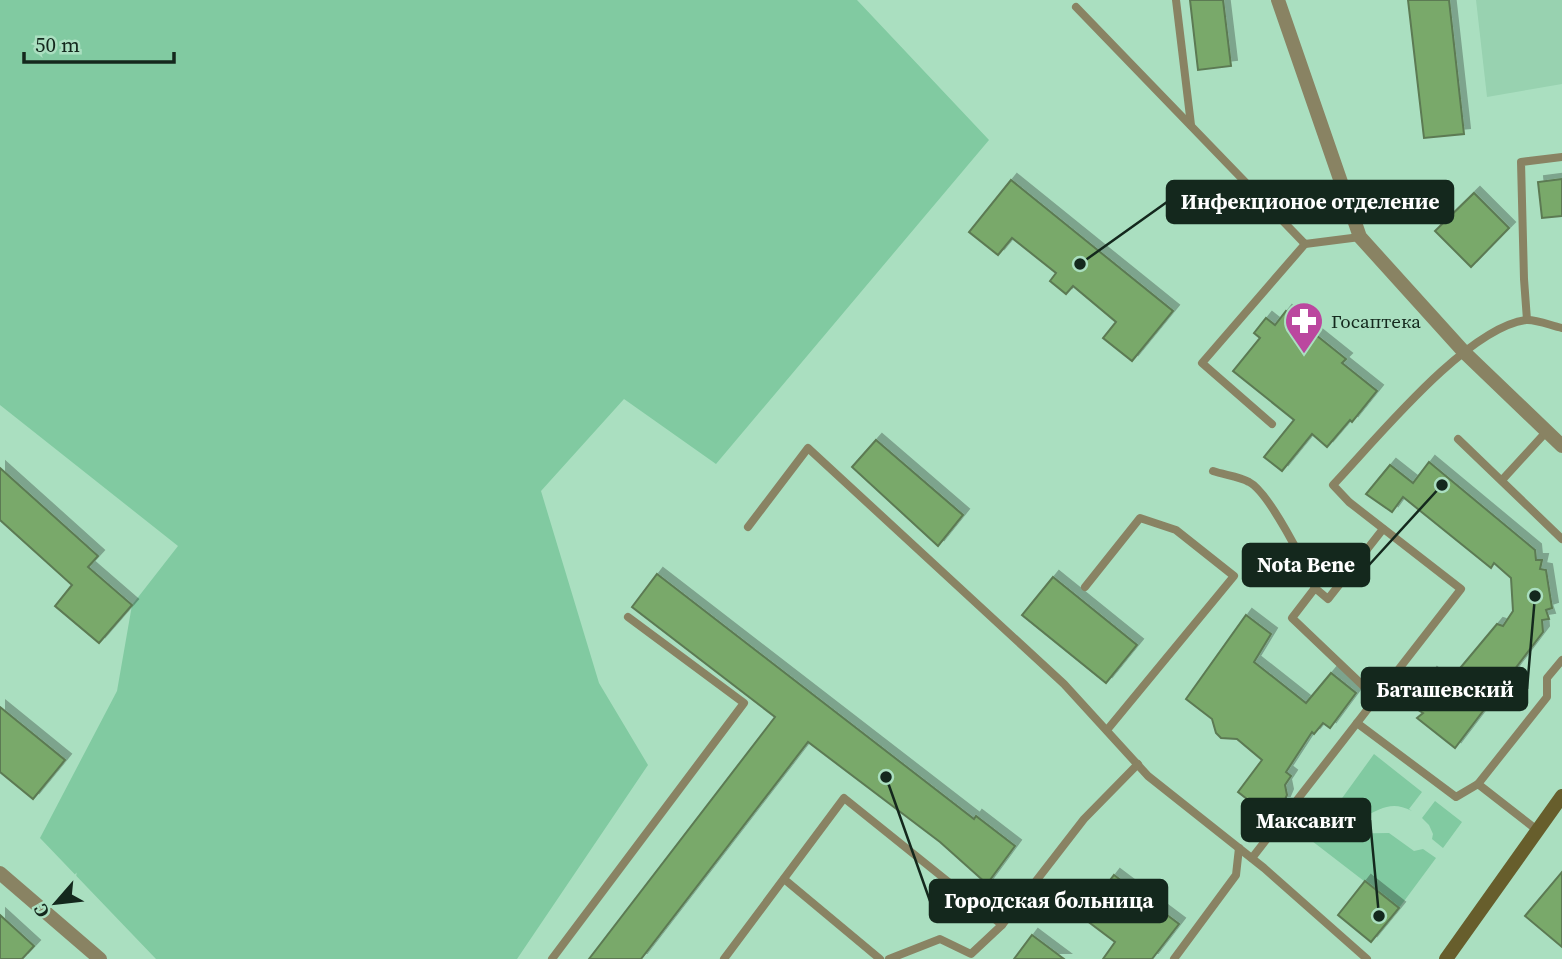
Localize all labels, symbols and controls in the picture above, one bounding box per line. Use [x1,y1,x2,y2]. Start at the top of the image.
scale bar [24,21,175,65]
text: 50 m [35,30,80,59]
callout: Инфекционое отделение [1167,181,1453,223]
text: Инфекционое отделение [1181,187,1439,216]
pharmacy icon: Госаптека [1283,300,1325,355]
place label: Госаптека [1331,308,1421,334]
callout: Nota Bene [1243,544,1369,586]
text: Nota Bene [1257,550,1355,579]
callout: Баташевский [1362,668,1527,710]
text: Баташевский [1376,675,1514,704]
callout: Максавит [1242,799,1370,841]
text: Максавит [1256,806,1356,835]
north arrow [21,868,91,938]
callout: Городская больница [930,880,1167,922]
text: Городская больница [944,886,1155,915]
text: С [27,900,55,922]

